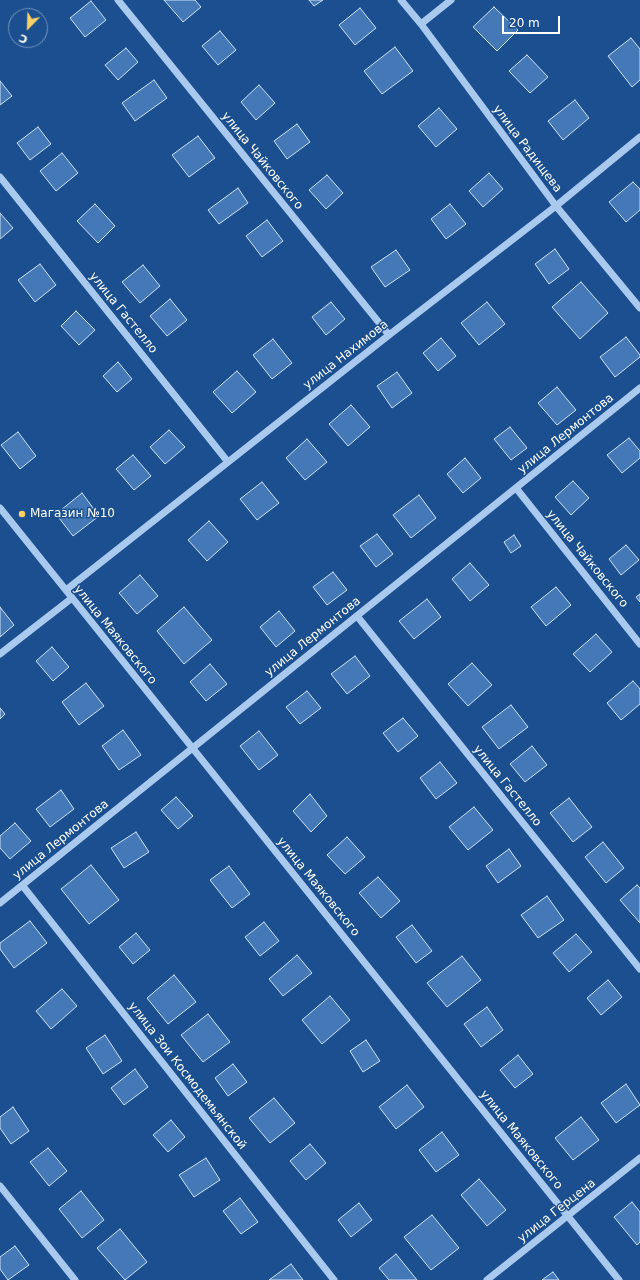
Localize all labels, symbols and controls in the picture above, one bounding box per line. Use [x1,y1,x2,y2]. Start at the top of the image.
north arrow [8,8,48,48]
scale bar [504,8,562,34]
text: 20 m [509,16,540,30]
text: С [17,31,30,46]
street label: улица Радищева [489,102,565,196]
street label: улица Чайковского [218,109,306,213]
street label: улица Гастелло [86,270,160,356]
street label: улица Нахимова [301,317,391,393]
street label: улица Лермонтова [515,391,617,477]
place label: Магазин №10 [30,507,115,521]
street label: улица Чайковского [543,507,631,611]
marker: Магазин №10 [17,509,27,519]
street label: улица Маяковского [71,583,159,687]
street label: улица Лермонтова [262,594,364,680]
street label: улица Гастелло [470,743,544,829]
street label: улица Лермонтова [10,797,112,883]
street label: улица Маяковского [274,835,362,939]
street label: улица Зои Космодемьянской [125,999,249,1153]
street label: улица Маяковского [477,1088,565,1192]
street label: улица Герцена [515,1176,599,1246]

